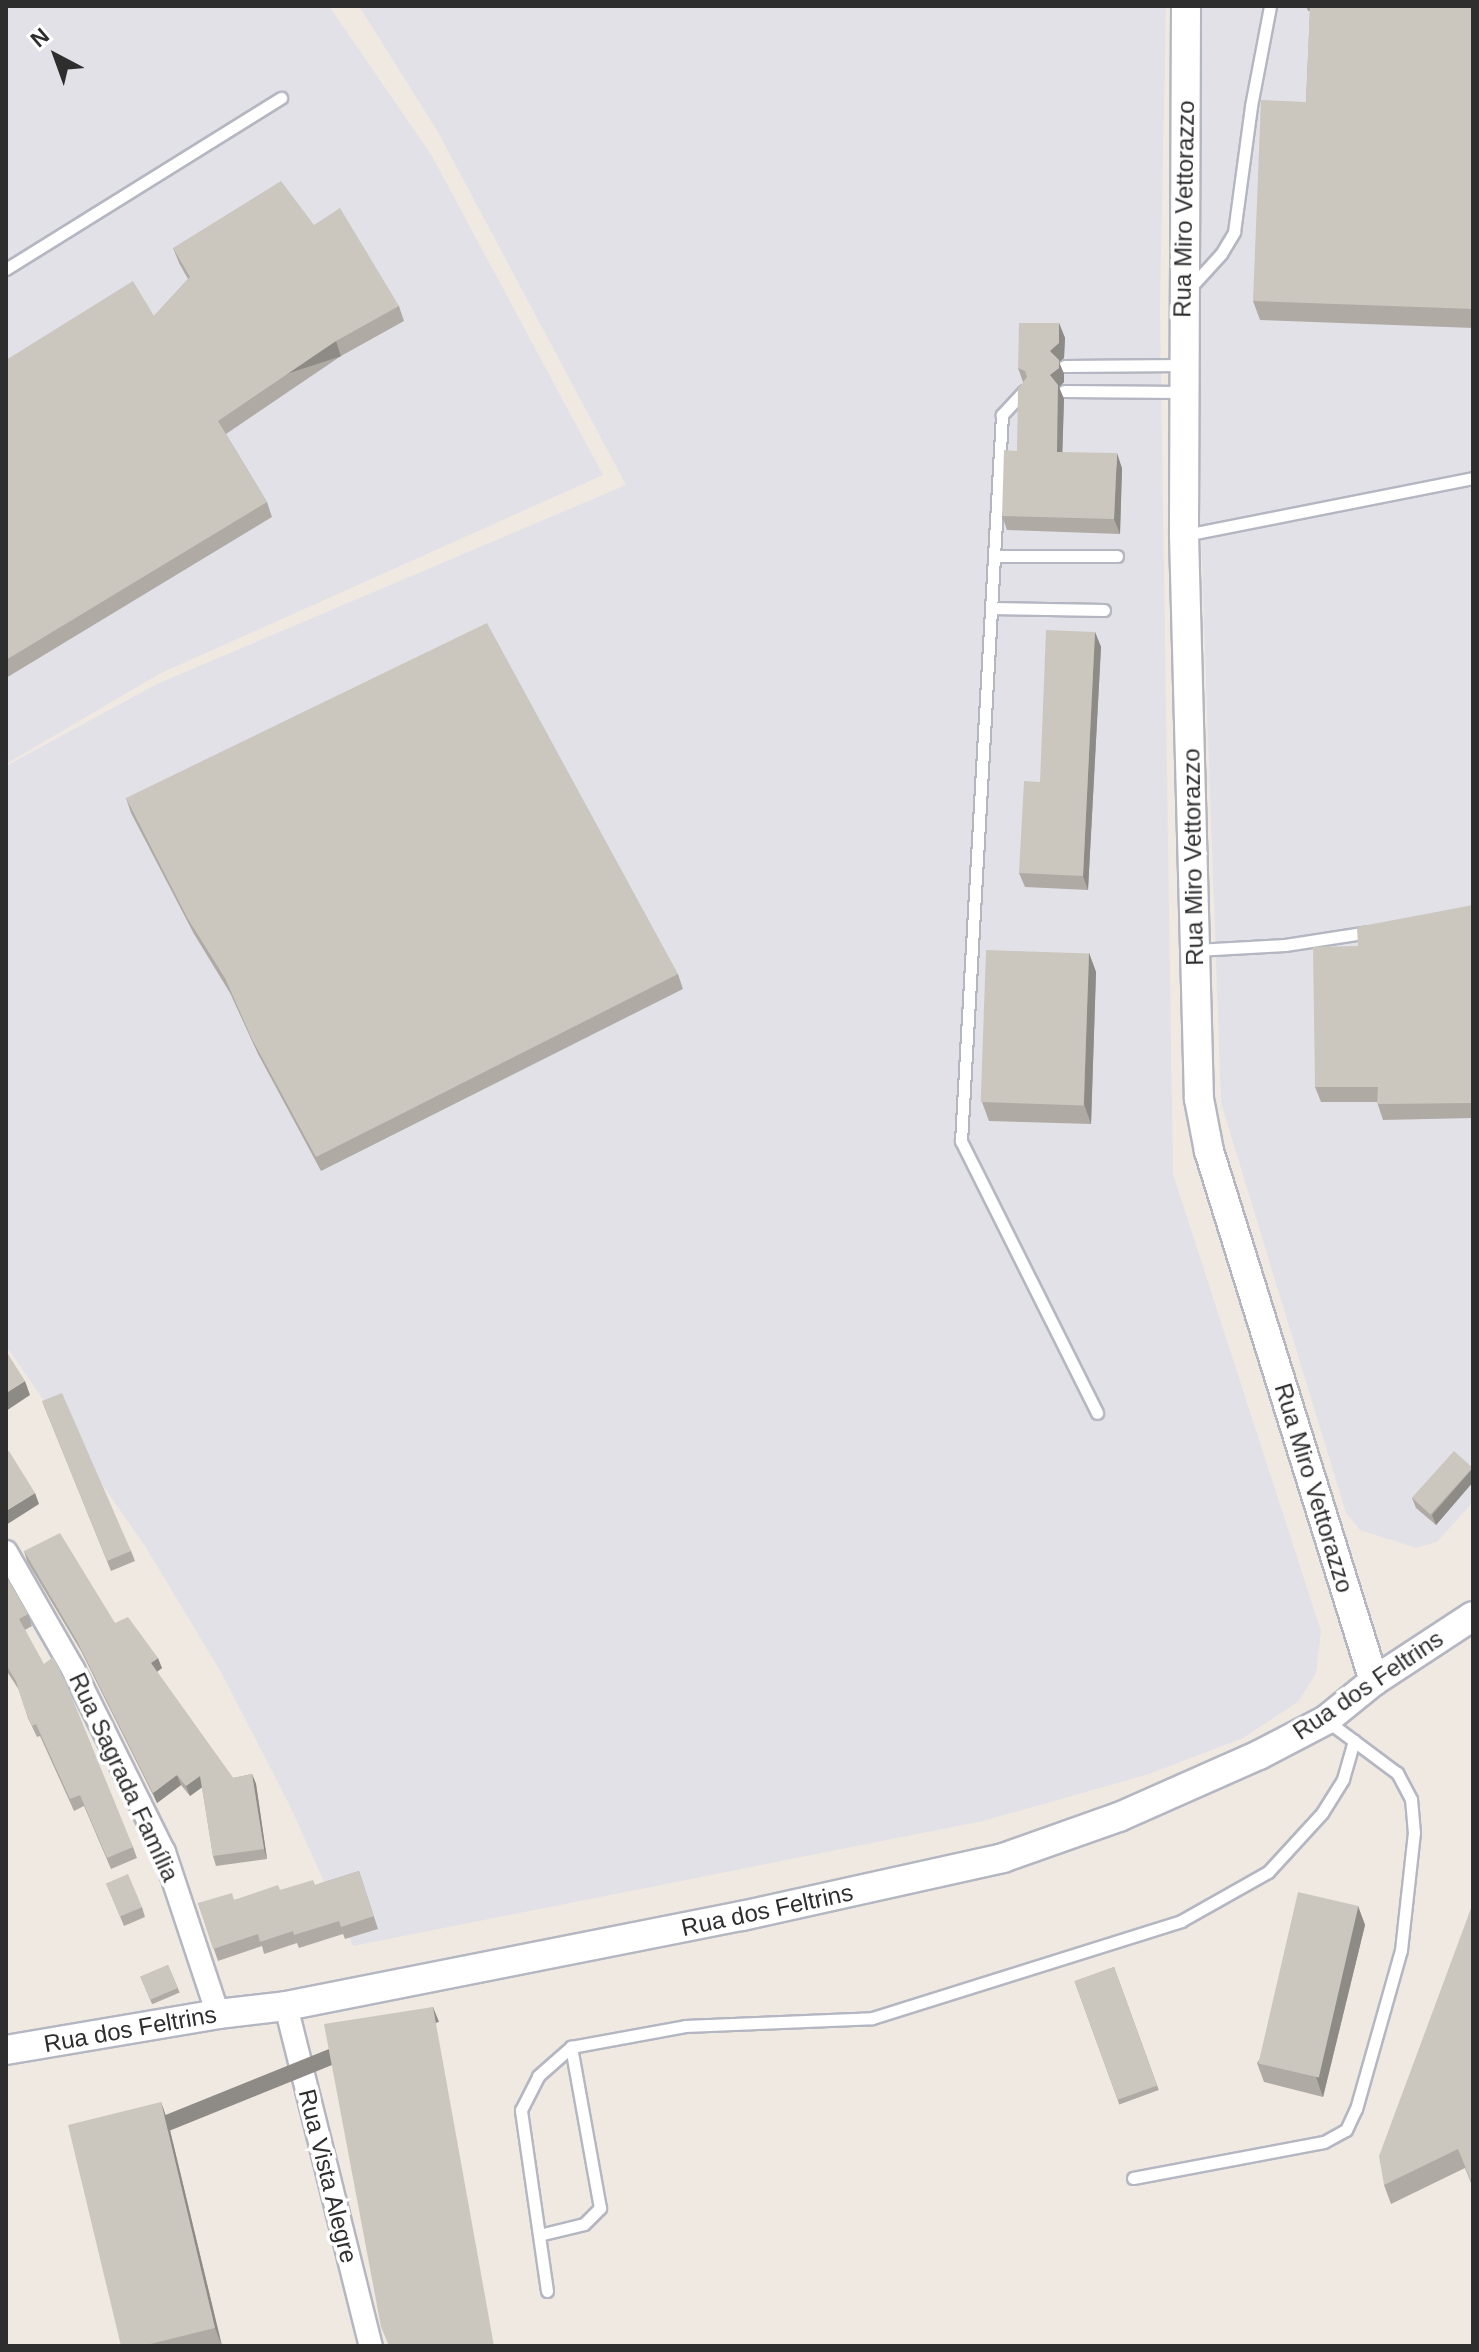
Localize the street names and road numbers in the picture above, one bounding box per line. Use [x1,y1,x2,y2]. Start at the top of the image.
street label: Rua Miro Vettorazzo [1168,100,1200,318]
street label: Rua Miro Vettorazzo [1177,748,1209,966]
street label: Rua Miro Vettorazzo [1268,1380,1360,1596]
street label: Rua dos Feltrins [1288,1624,1448,1746]
street label: Rua Sagrada Família [63,1668,185,1886]
street label: Rua dos Feltrins [679,1878,855,1942]
street label: Rua dos Feltrins [41,2000,219,2058]
street label: Rua Vista Alegre [292,2085,364,2267]

